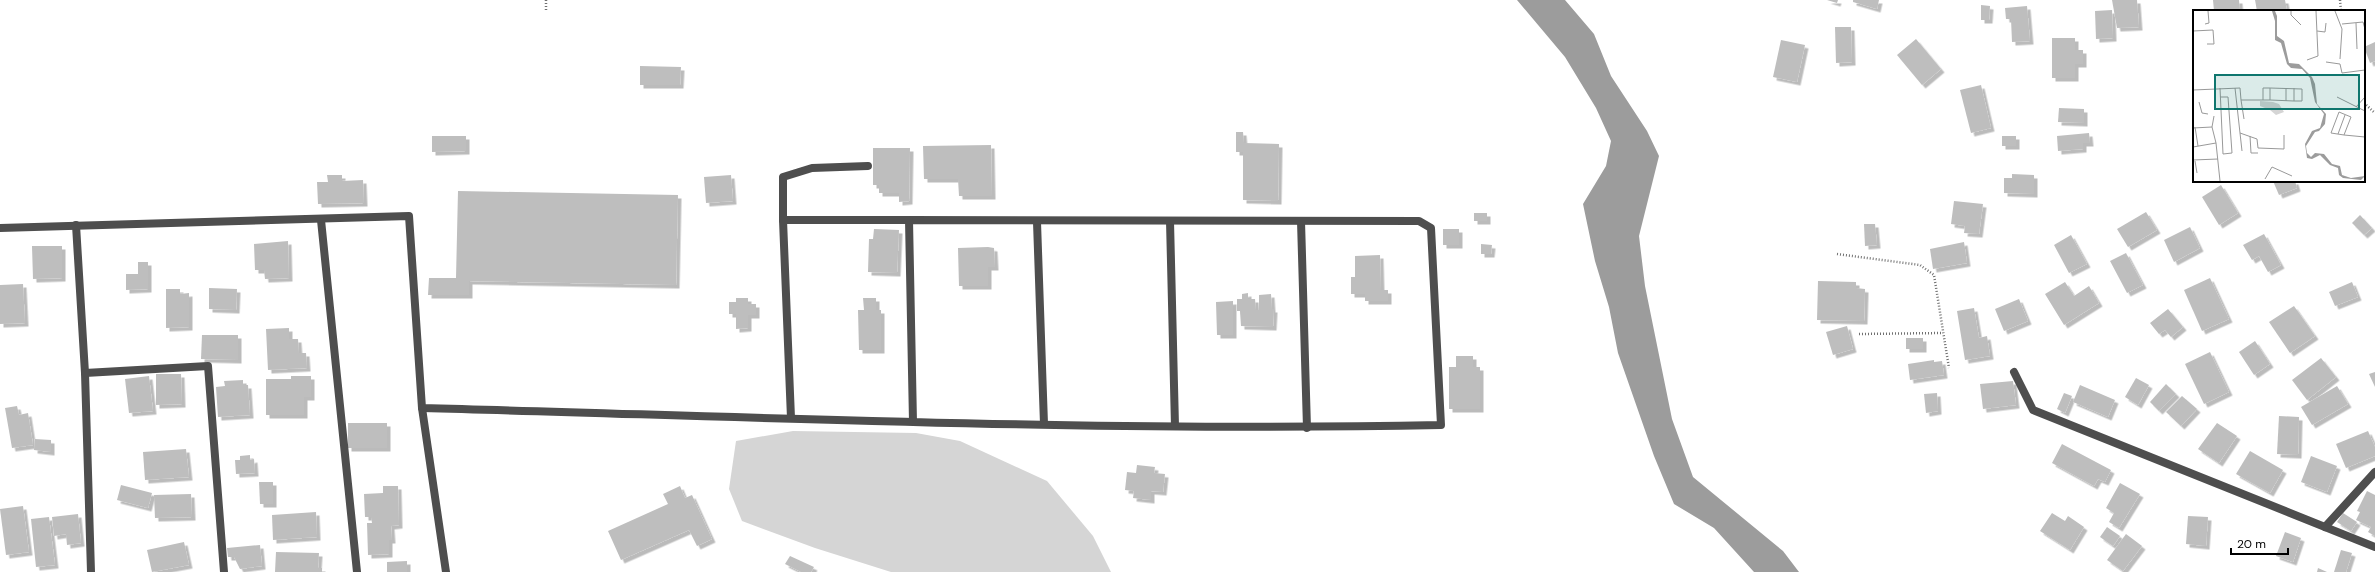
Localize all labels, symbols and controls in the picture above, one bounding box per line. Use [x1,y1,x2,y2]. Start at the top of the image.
inset map [2193,10,2365,182]
scale bar [2231,530,2288,556]
text: 20 m [2237,536,2266,552]

